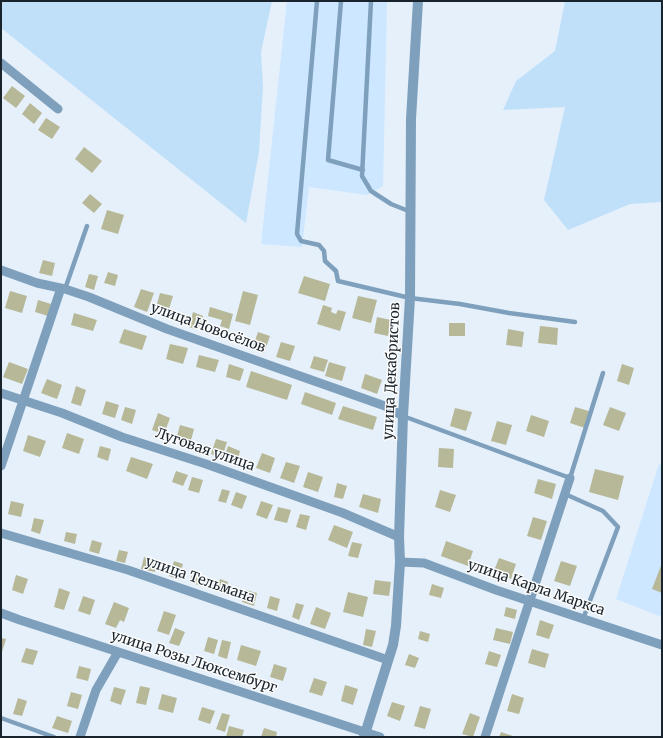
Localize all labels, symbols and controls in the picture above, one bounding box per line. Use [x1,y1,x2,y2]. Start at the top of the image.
street label: улица Новосёлов [148,299,268,357]
street label: улица Декабристов [380,302,404,440]
street label: Луговая улица [153,425,257,475]
street label: улица Тельмана [143,553,257,607]
street label: улица Карла Маркса [465,557,607,619]
street label: улица Розы Люксембург [109,627,279,697]

